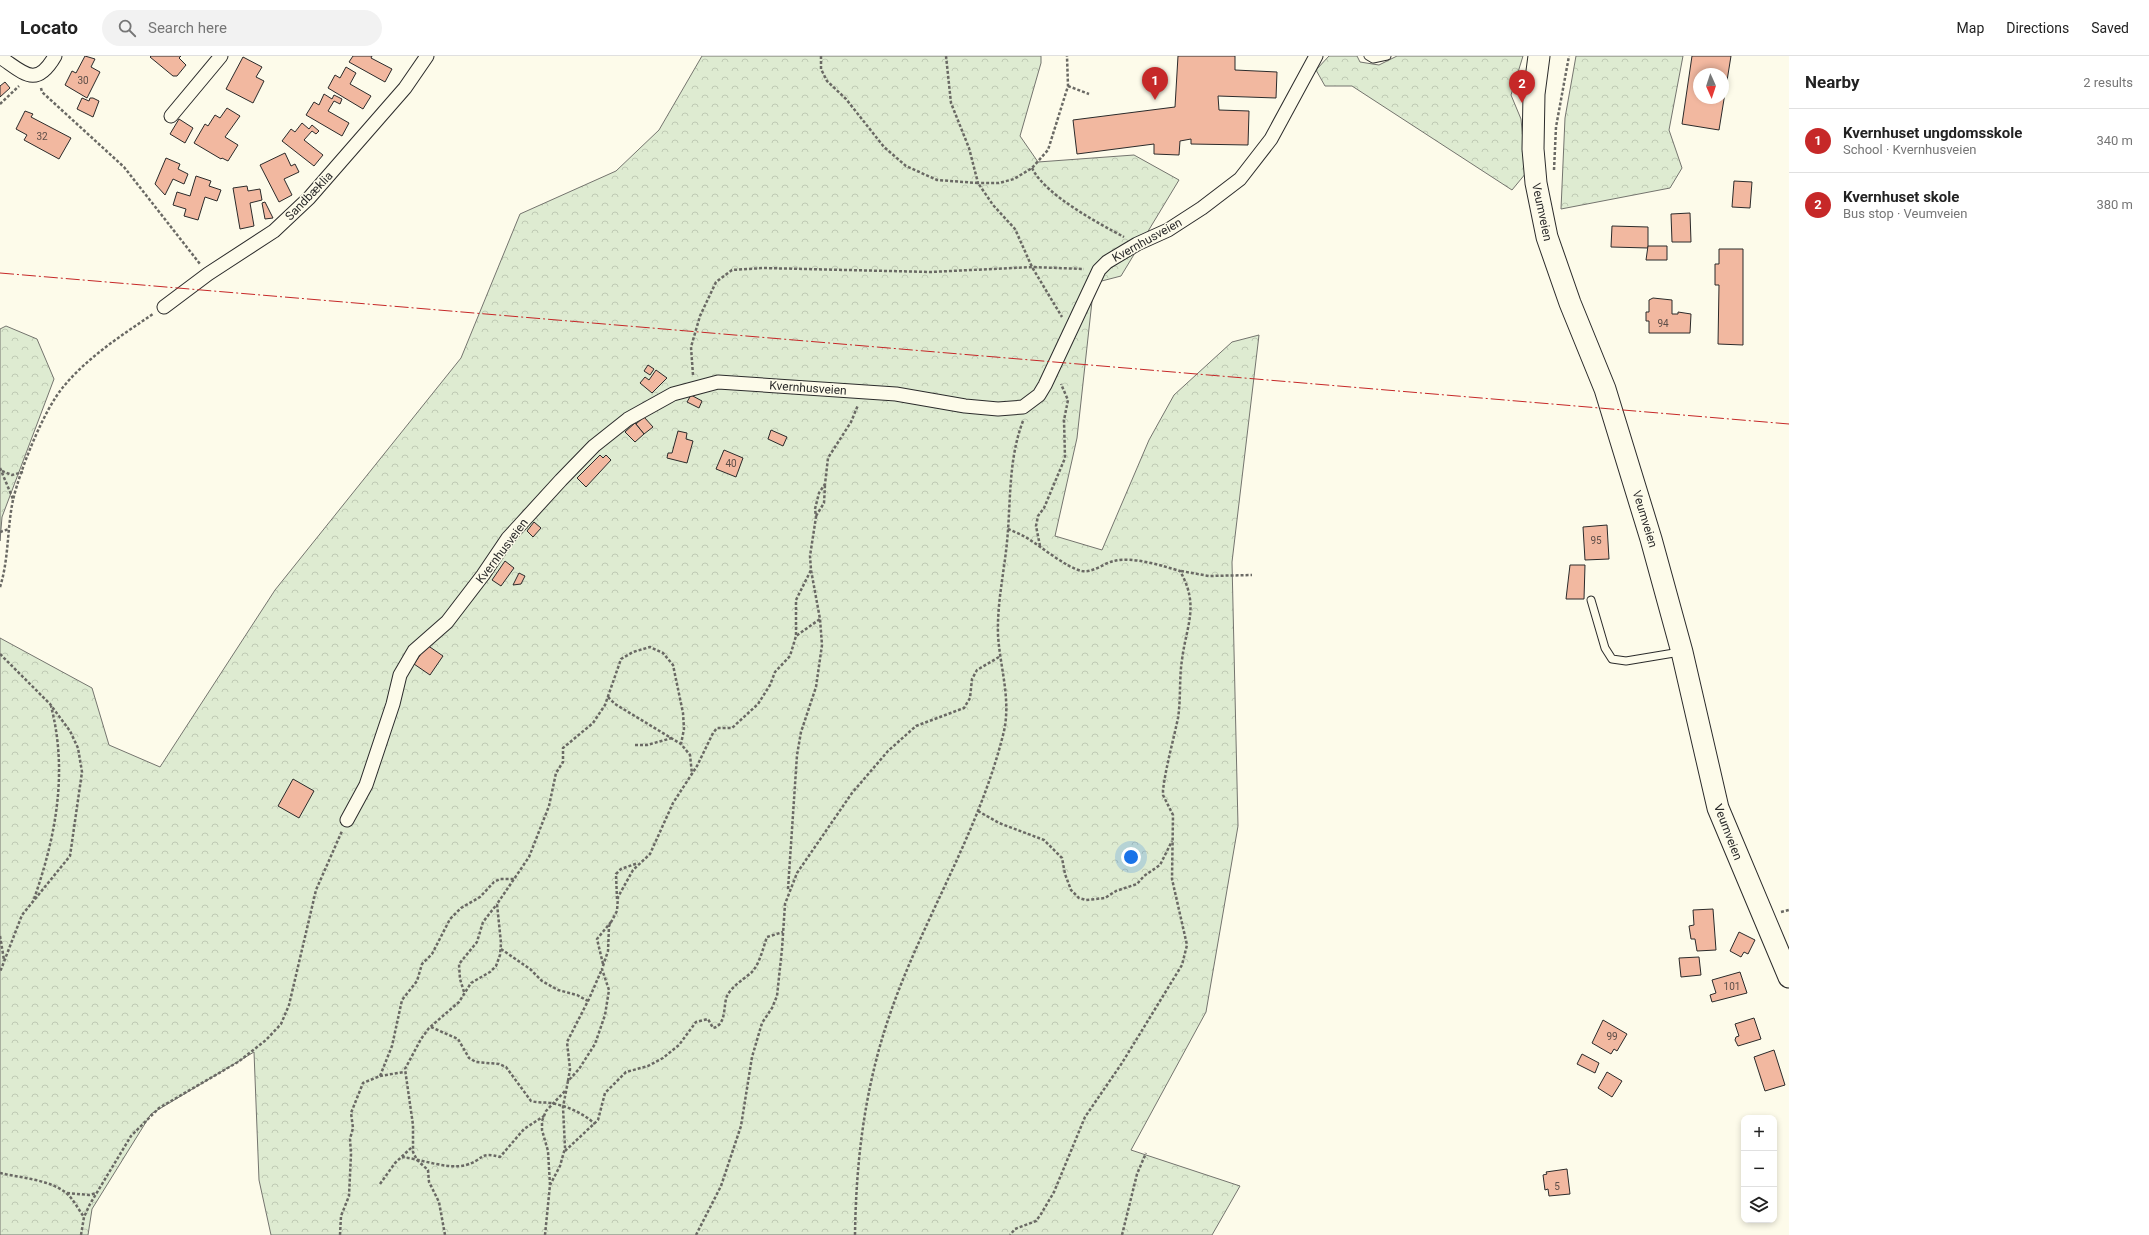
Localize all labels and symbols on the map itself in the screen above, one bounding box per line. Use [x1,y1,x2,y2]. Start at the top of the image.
pin: 1 [1142,67,1168,100]
north arrow [1693,68,1729,104]
pin: 2 [1509,70,1535,103]
house number: 30 [77,75,89,86]
house number: 32 [36,131,48,142]
street label: Sandbæklia [282,169,336,223]
street label: Veumveien [1529,182,1555,242]
street label: Kvernhusveien [1110,215,1184,265]
house number: 94 [1657,318,1669,329]
street label: Kvernhusveien [769,378,847,398]
house number: 40 [725,458,737,469]
street label: Veumveien [1630,489,1660,549]
street label: Kvernhusveien [473,516,531,586]
house number: 95 [1590,535,1602,546]
street label: Veumveien [1711,802,1745,862]
your location [1121,847,1141,867]
house number: 101 [1724,981,1740,992]
house number: 99 [1606,1031,1618,1042]
house number: 5 [1554,1181,1560,1192]

